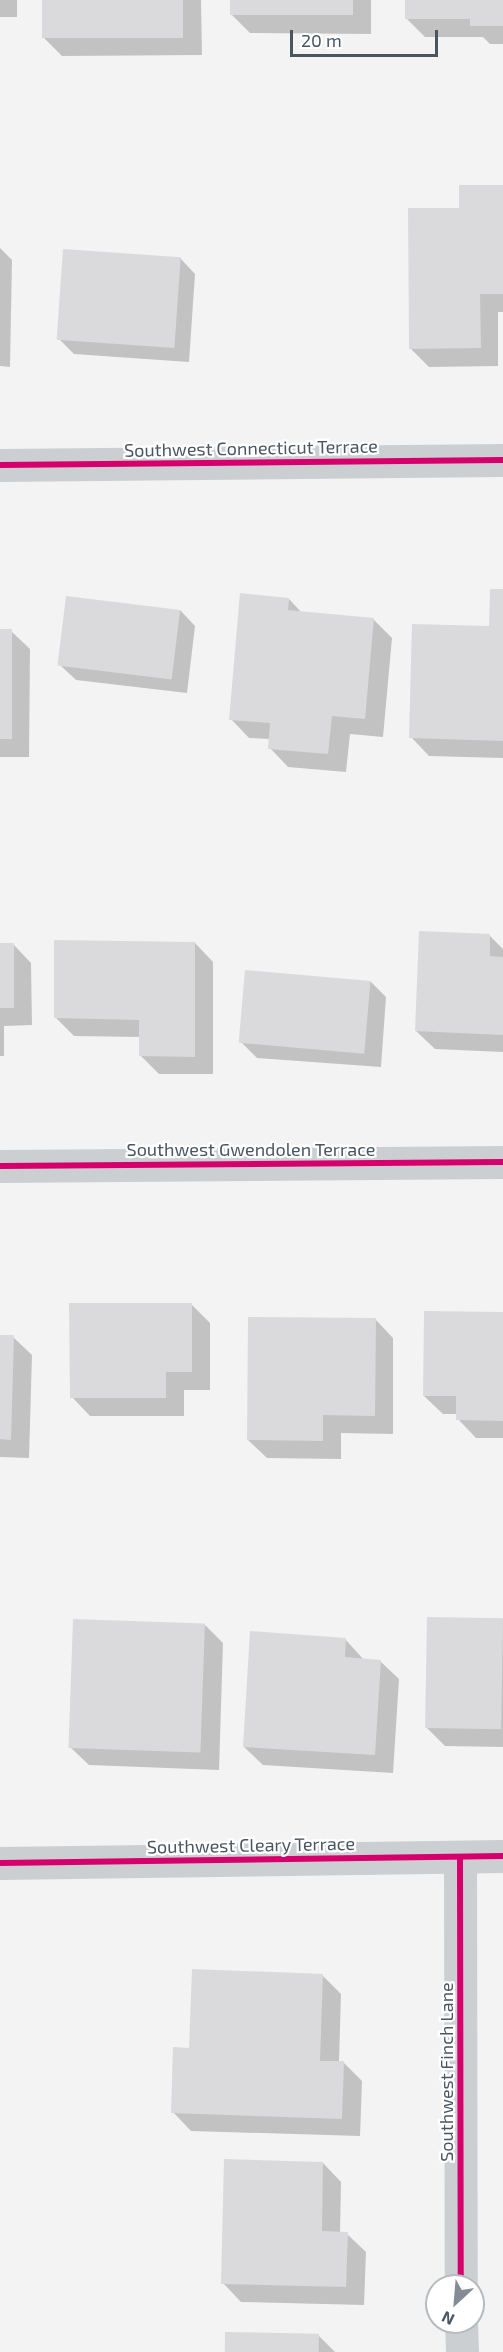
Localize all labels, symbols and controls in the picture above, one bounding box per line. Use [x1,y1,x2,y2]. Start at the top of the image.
scale bar [293,18,442,56]
text: 20 m [301,29,342,51]
street label: Southwest Connecticut Terrace [124,435,378,461]
street label: Southwest Gwendolen Terrace [126,1138,376,1160]
street label: Southwest Cleary Terrace [146,1832,356,1858]
street label: Southwest Finch Lane [435,1982,457,2162]
north arrow [425,2274,485,2334]
text: N [438,2308,457,2330]

